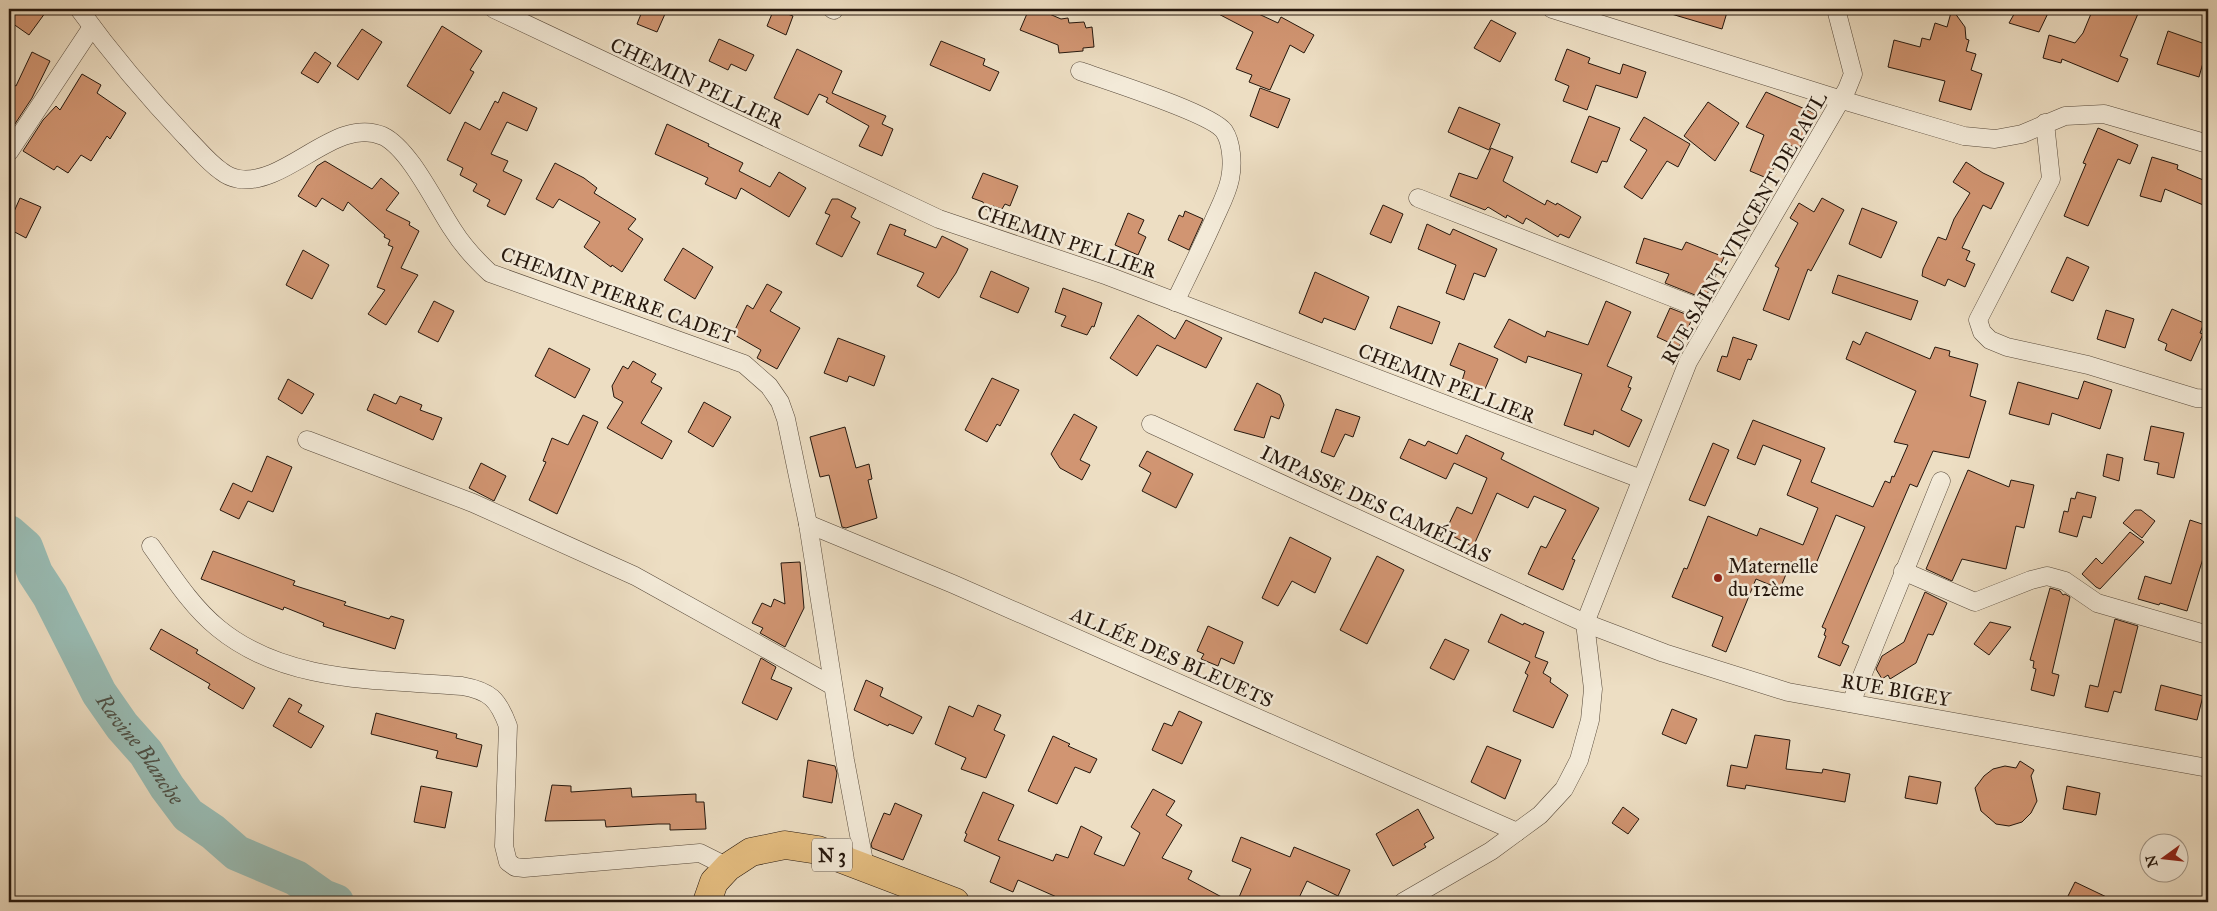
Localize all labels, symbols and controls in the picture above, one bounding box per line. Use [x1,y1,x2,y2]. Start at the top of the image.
street label: CHEMIN PELLIER [607,32,788,134]
street label: RUE SAINT-VINCENT DE PAUL [1656,87,1832,369]
street label: CHEMIN PELLIER [974,199,1161,283]
street label: CHEMIN PIERRE CADET [498,241,739,349]
street label: CHEMIN PELLIER [1355,338,1540,428]
street label: IMPASSE DES CAMÉLIAS [1257,438,1496,568]
place label: Maternelle du 12ème [1728,554,1818,601]
marker: Maternelle du 12ème [1712,572,1724,584]
street label: ALLÉE DES BLEUETS [1066,599,1278,712]
street label: RUE BIGEY [1839,669,1954,712]
water label: Ravine Blanche [90,688,190,811]
north arrow [2140,834,2190,884]
road number: N 3 [812,838,852,872]
text: N [2142,853,2162,869]

